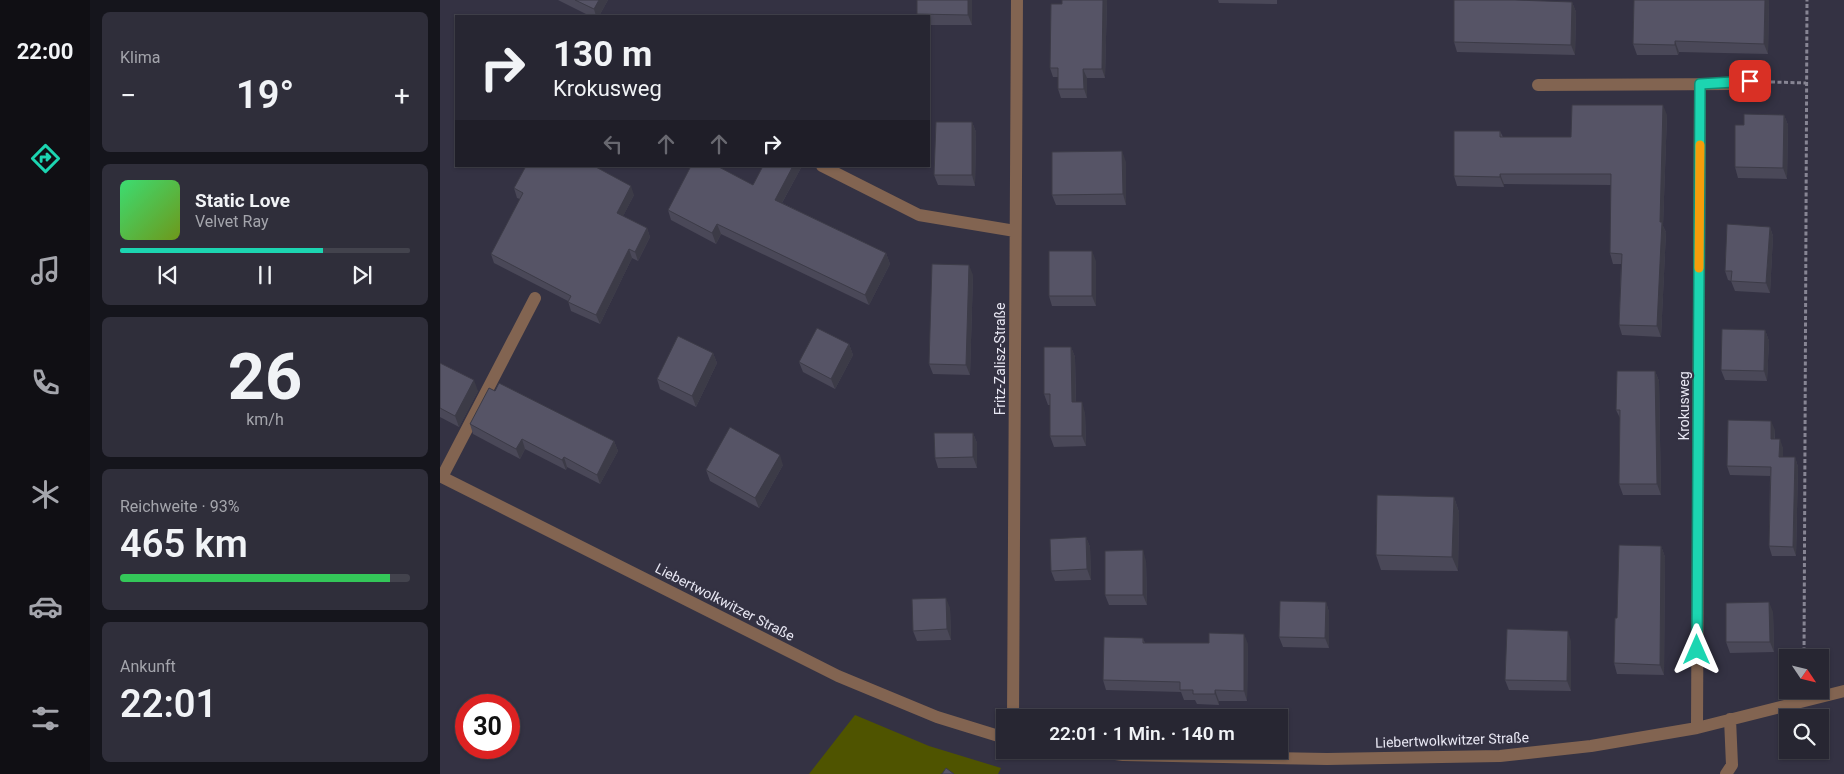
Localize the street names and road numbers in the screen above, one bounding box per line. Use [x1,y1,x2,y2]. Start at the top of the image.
street label: Fritz-Zalisz-Straße [992,303,1008,415]
street label: Krokusweg [1676,371,1692,441]
street label: Liebertwolkwitzer Straße [653,560,797,644]
street label: Liebertwolkwitzer Straße [1375,729,1529,751]

